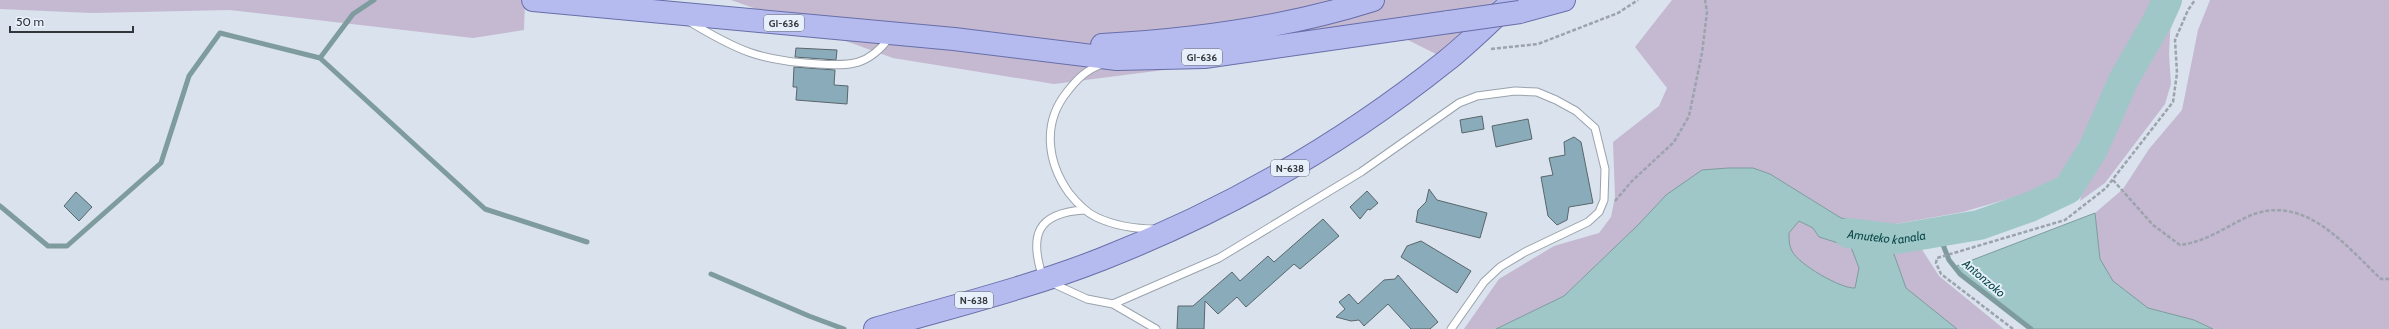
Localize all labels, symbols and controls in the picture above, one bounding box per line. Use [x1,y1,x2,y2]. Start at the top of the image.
scale bar [10,8,133,34]
text: 50 m [16,14,44,29]
road number: GI-636 [764,15,804,31]
road number: GI-636 [1182,49,1222,65]
road number: N-638 [1271,160,1309,176]
water label: Amuteko kanala [1846,225,1927,247]
water label: Antonzoko [1959,255,2008,300]
road number: N-638 [955,292,993,308]

